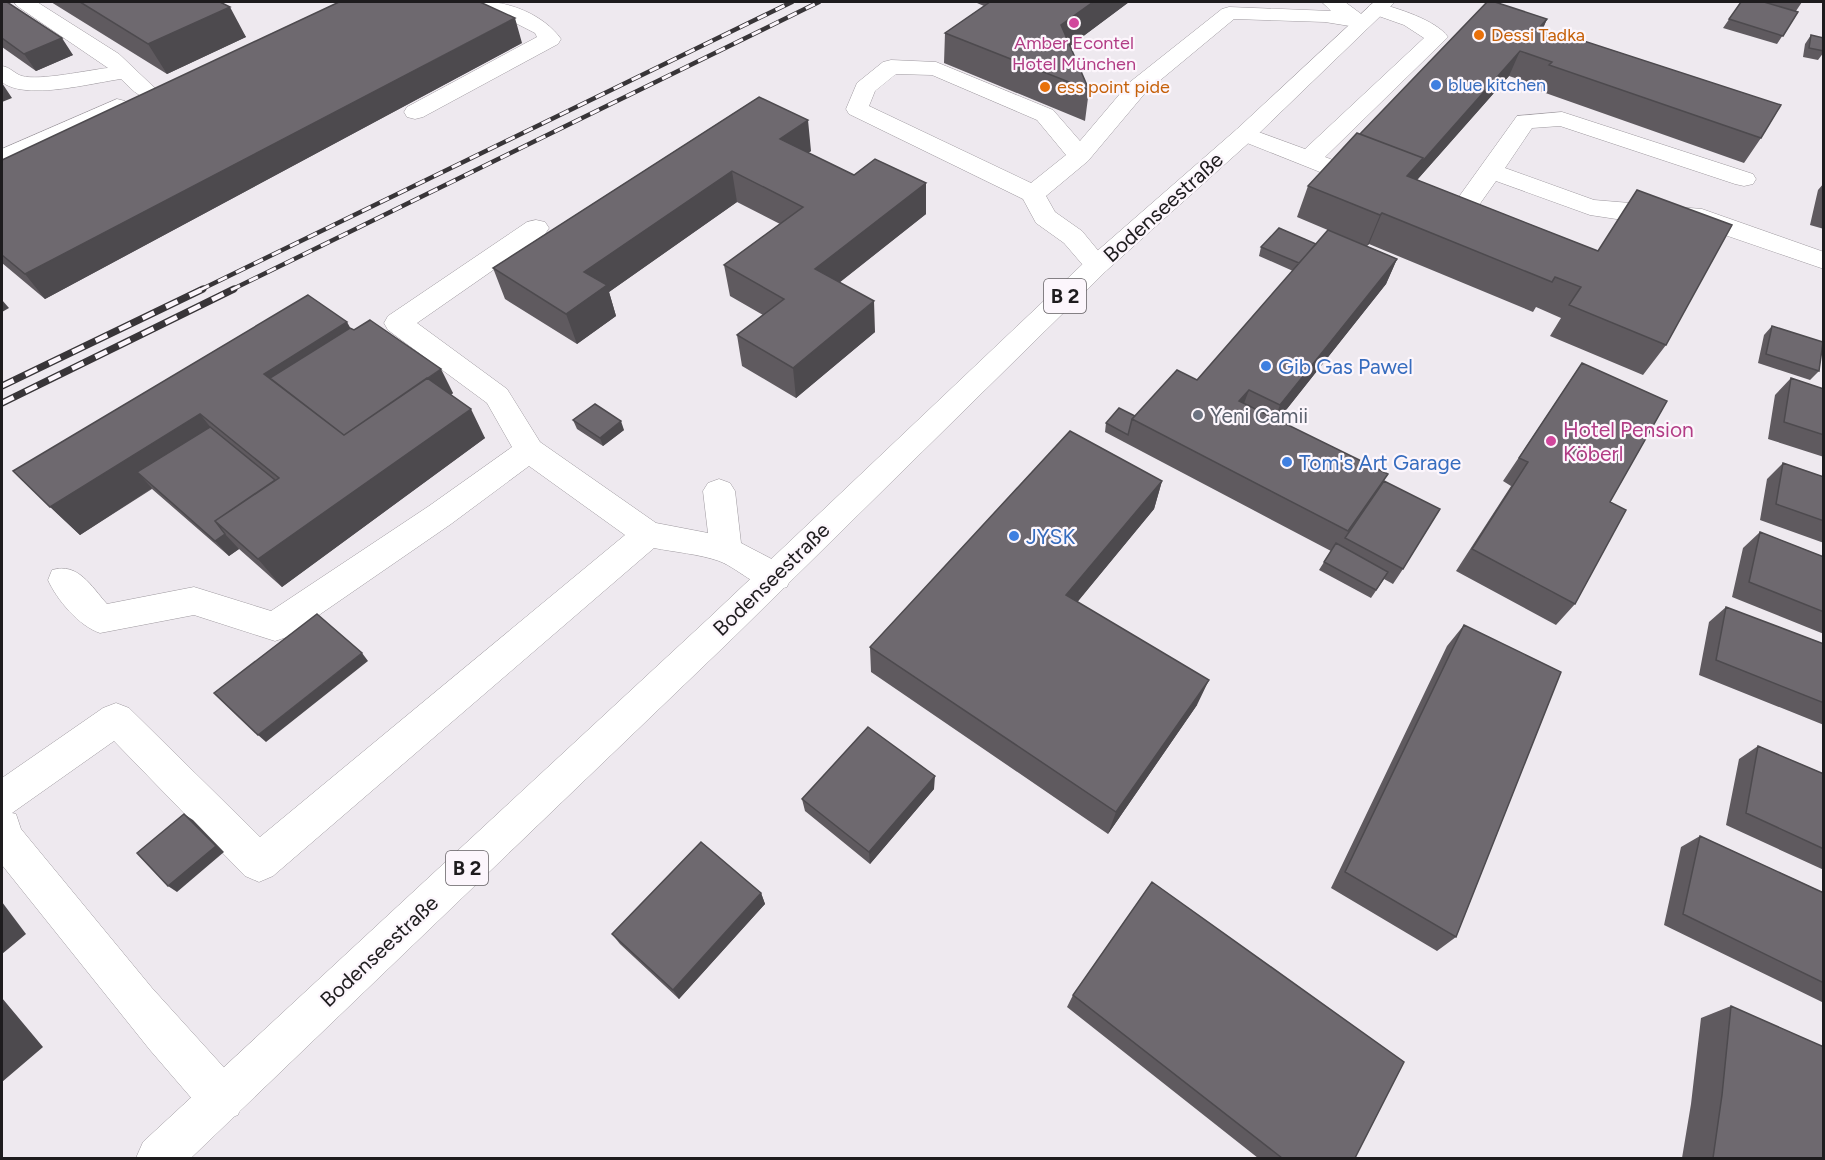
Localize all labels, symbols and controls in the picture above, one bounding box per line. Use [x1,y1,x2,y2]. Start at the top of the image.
marker: Amber Econtel Hotel München [1067,16,1081,30]
place label: Dessi Tadka [1491,24,1585,46]
marker: Dessi Tadka [1472,28,1486,42]
place label: Amber Econtel Hotel München [1012,32,1136,75]
place label: blue kitchen [1448,74,1546,96]
place label: ess point pide [1057,76,1170,98]
marker: blue kitchen [1429,78,1443,92]
marker: ess point pide [1038,80,1052,94]
street label: Bodenseestraße [1098,147,1228,267]
road number: B 2 [1044,279,1086,313]
place label: Gib Gas Pawel [1278,354,1413,379]
marker: Gib Gas Pawel [1259,359,1273,373]
place label: Yeni Camii [1210,403,1308,428]
marker: Yeni Camii [1191,408,1205,422]
place label: Hotel Pension Köberl [1563,417,1694,466]
marker: Hotel Pension Köberl [1544,434,1558,448]
place label: Tom's Art Garage [1299,450,1461,475]
marker: Tom's Art Garage [1280,455,1294,469]
street label: Bodenseestraße [708,517,834,641]
place label: JYSK [1026,524,1075,549]
marker: JYSK [1007,529,1021,543]
road number: B 2 [446,851,488,885]
street label: Bodenseestraße [315,890,443,1012]

